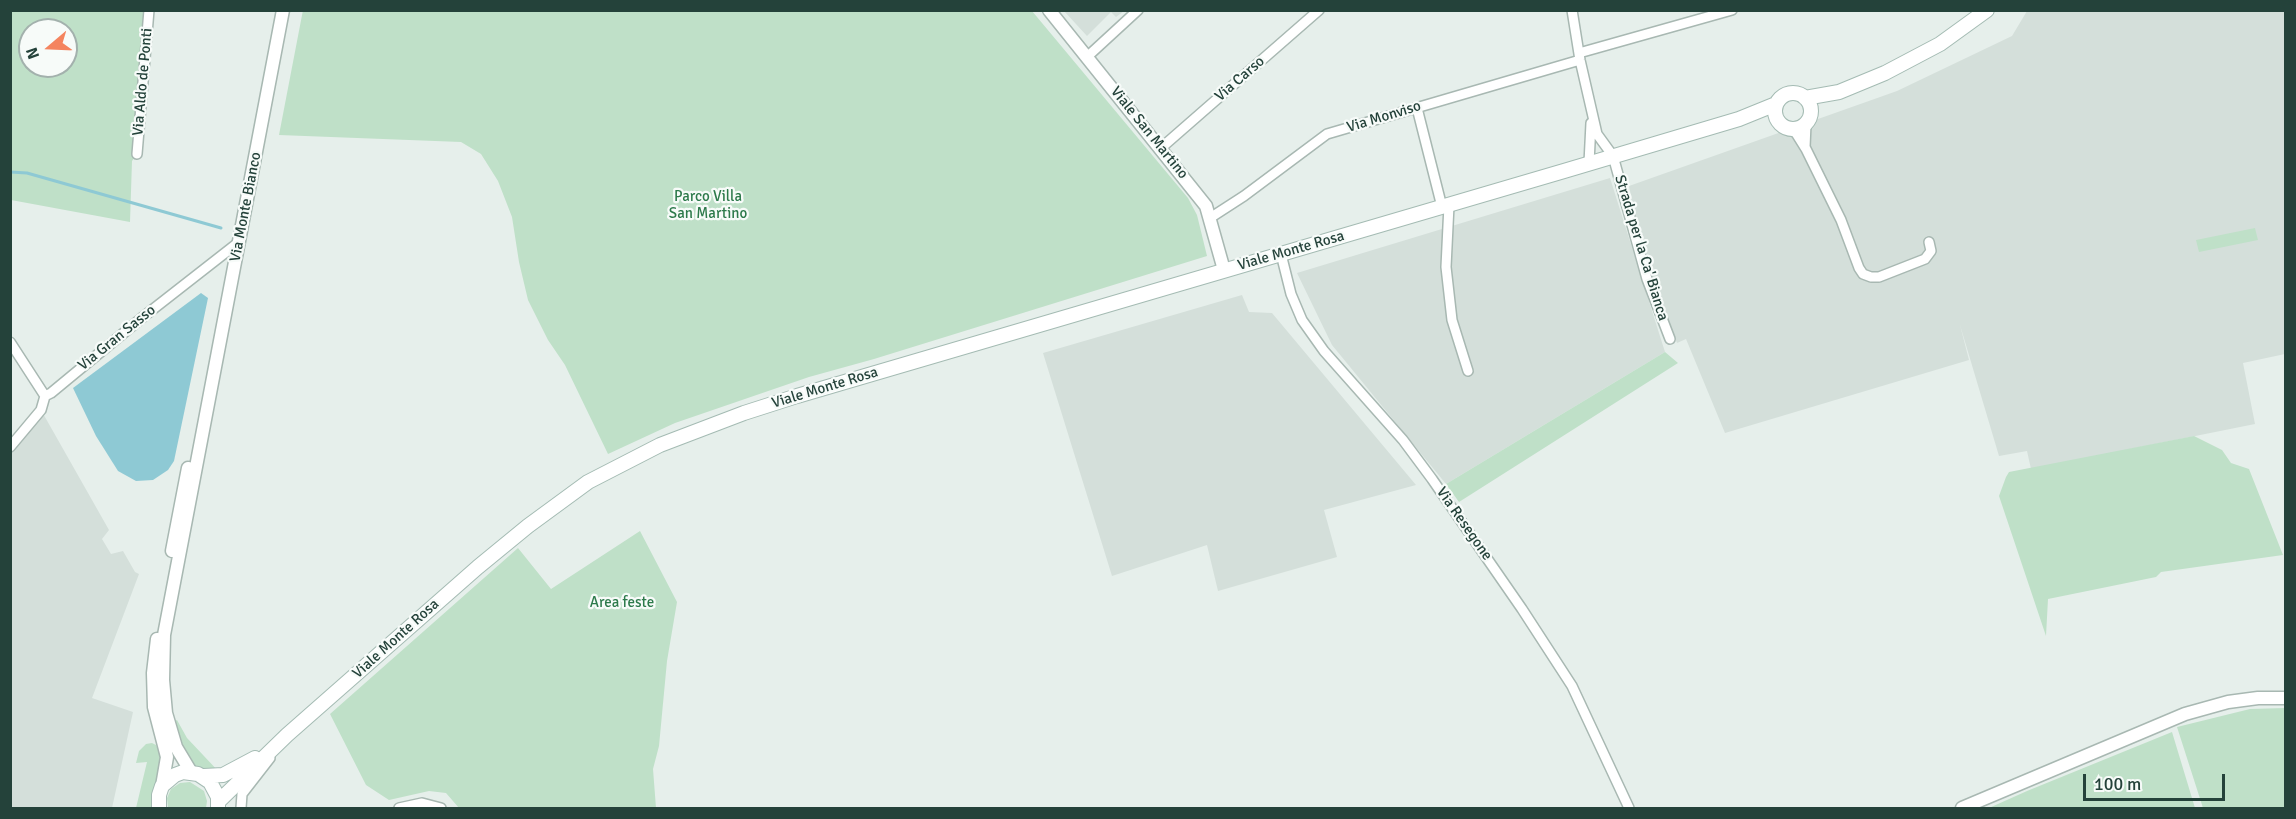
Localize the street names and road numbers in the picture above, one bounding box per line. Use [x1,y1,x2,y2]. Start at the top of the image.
street label: Via Aldo de Ponti [129,27,157,137]
street label: Via Carso [1211,53,1269,105]
street label: Viale San Martino [1106,83,1192,183]
street label: Via Monviso [1345,97,1423,137]
street label: Via Monte Bianco [227,151,265,263]
street label: Strada per la Ca' Bianca [1610,173,1672,323]
street label: Viale Monte Rosa [1236,227,1346,275]
street label: Via Gran Sasso [75,301,159,375]
street label: Viale Monte Rosa [770,363,880,413]
street label: Via Resegone [1432,484,1496,564]
street label: Viale Monte Rosa [349,595,443,683]

